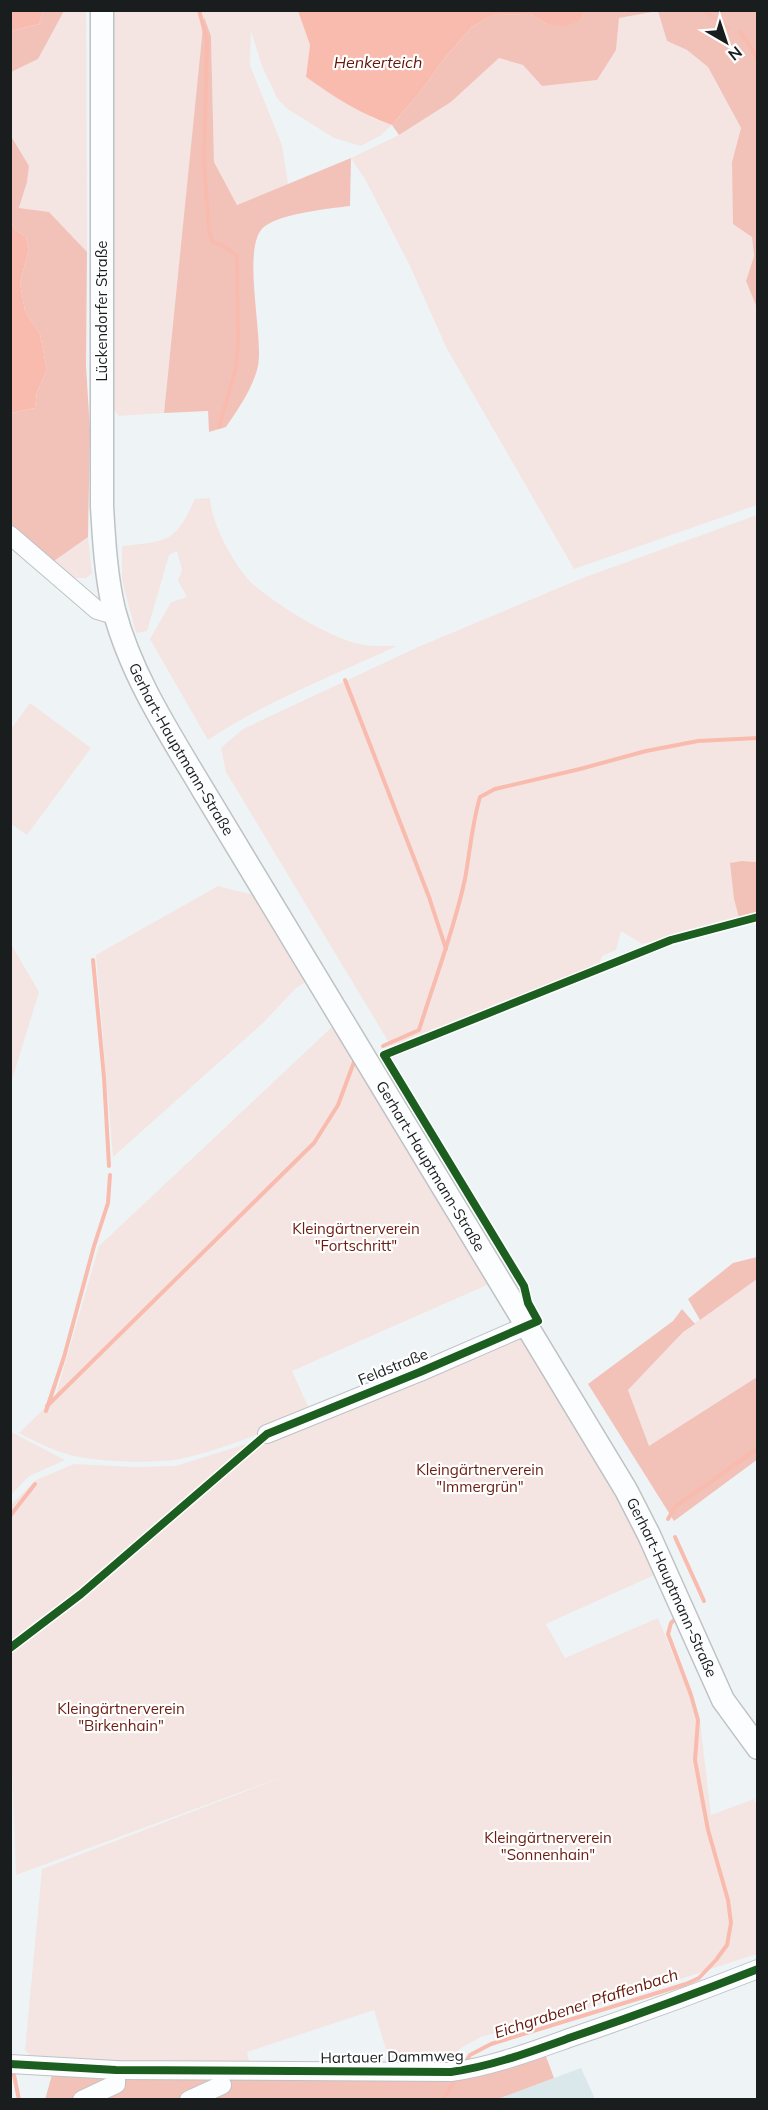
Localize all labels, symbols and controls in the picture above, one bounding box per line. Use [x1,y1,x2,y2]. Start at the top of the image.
north arrow [696,12,756,72]
text: N [724,42,746,65]
water label: Henkerteich [334,52,422,72]
street label: Lückendorfer Straße [92,241,111,381]
street label: Gerhart-Hauptmann-Straße [125,660,238,839]
street label: Gerhart-Hauptmann-Straße [372,1077,490,1255]
park label: Kleingärtnerverein "Fortschritt" [292,1219,420,1255]
street label: Feldstraße [355,1344,430,1389]
park label: Kleingärtnerverein "Immergrün" [416,1460,544,1496]
street label: Gerhart-Hauptmann-Straße [622,1494,722,1680]
park label: Kleingärtnerverein "Birkenhain" [57,1699,185,1735]
park label: Kleingärtnerverein "Sonnenhain" [484,1828,612,1864]
water label: Eichgrabener Pfaffenbach [492,1964,680,2042]
street label: Hartauer Dammweg [320,2046,464,2067]

